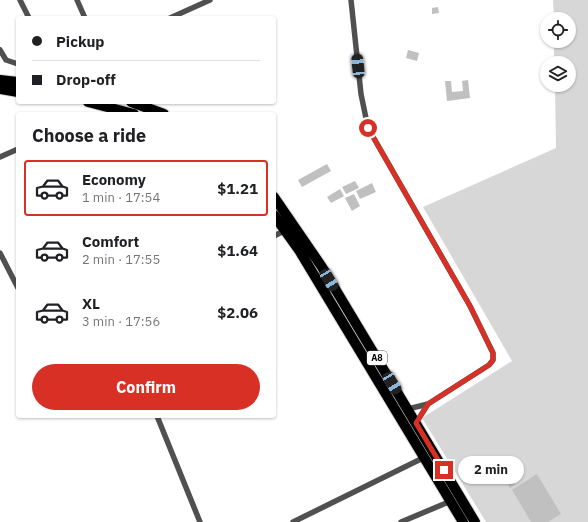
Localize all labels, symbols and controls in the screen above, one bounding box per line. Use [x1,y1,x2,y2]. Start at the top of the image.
map controls [540,12,576,92]
button: locate [540,12,576,48]
text: Pickup [56,32,104,51]
car [351,53,365,79]
button: layers [540,56,576,92]
text: Drop-off [56,70,116,89]
route start [359,119,377,137]
text: Choose a ride [32,124,146,147]
icon: car [34,170,70,206]
text: Economy [82,170,146,189]
text: $1.21 [217,179,258,198]
text: 1 min · 17:54 [82,189,160,206]
icon: car [34,232,70,268]
text: Comfort [82,232,139,251]
text: $1.64 [217,241,258,260]
text: 2 min · 17:55 [82,251,160,268]
car [318,267,340,293]
icon: car [34,294,70,330]
text: XL [82,294,100,313]
text: $2.06 [217,303,258,322]
text: 3 min · 17:56 [82,313,160,330]
road number: A8 [367,351,387,365]
button: Confirm [32,364,260,410]
car [381,370,403,396]
callout: 2 min [458,456,524,484]
route end [435,461,453,479]
text: 2 min [474,461,508,478]

